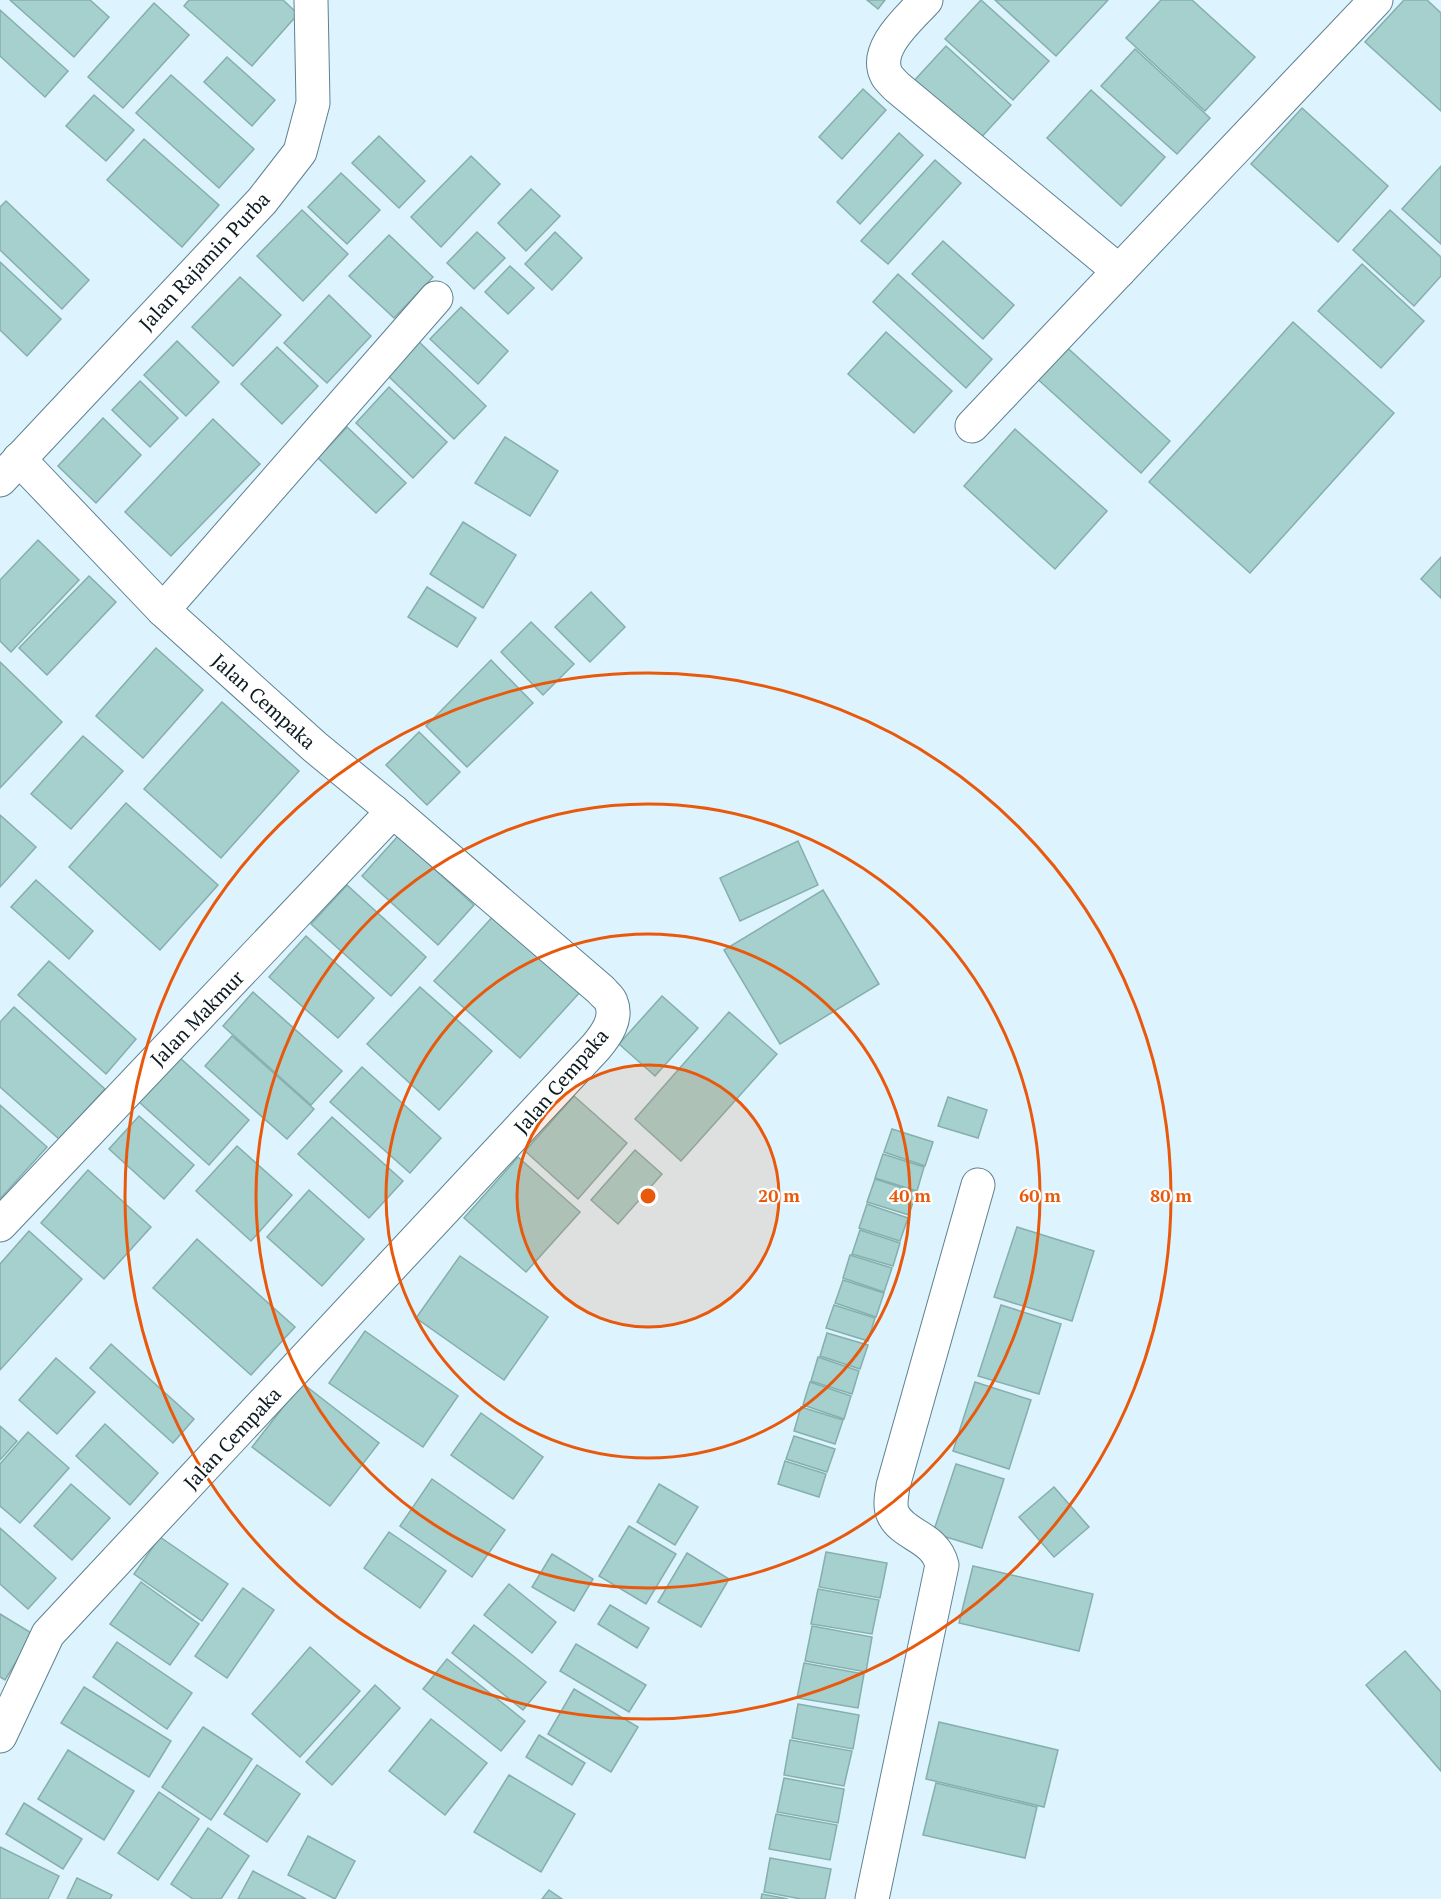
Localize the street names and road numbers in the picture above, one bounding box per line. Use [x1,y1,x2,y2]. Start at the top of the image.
street label: Jalan Rajamin Purba [133,186,275,336]
street label: Jalan Cempaka [206,647,322,755]
street label: Jalan Makmur [144,964,250,1072]
street label: Jalan Cempaka [508,1023,614,1139]
street label: Jalan Cempaka [177,1381,287,1495]

